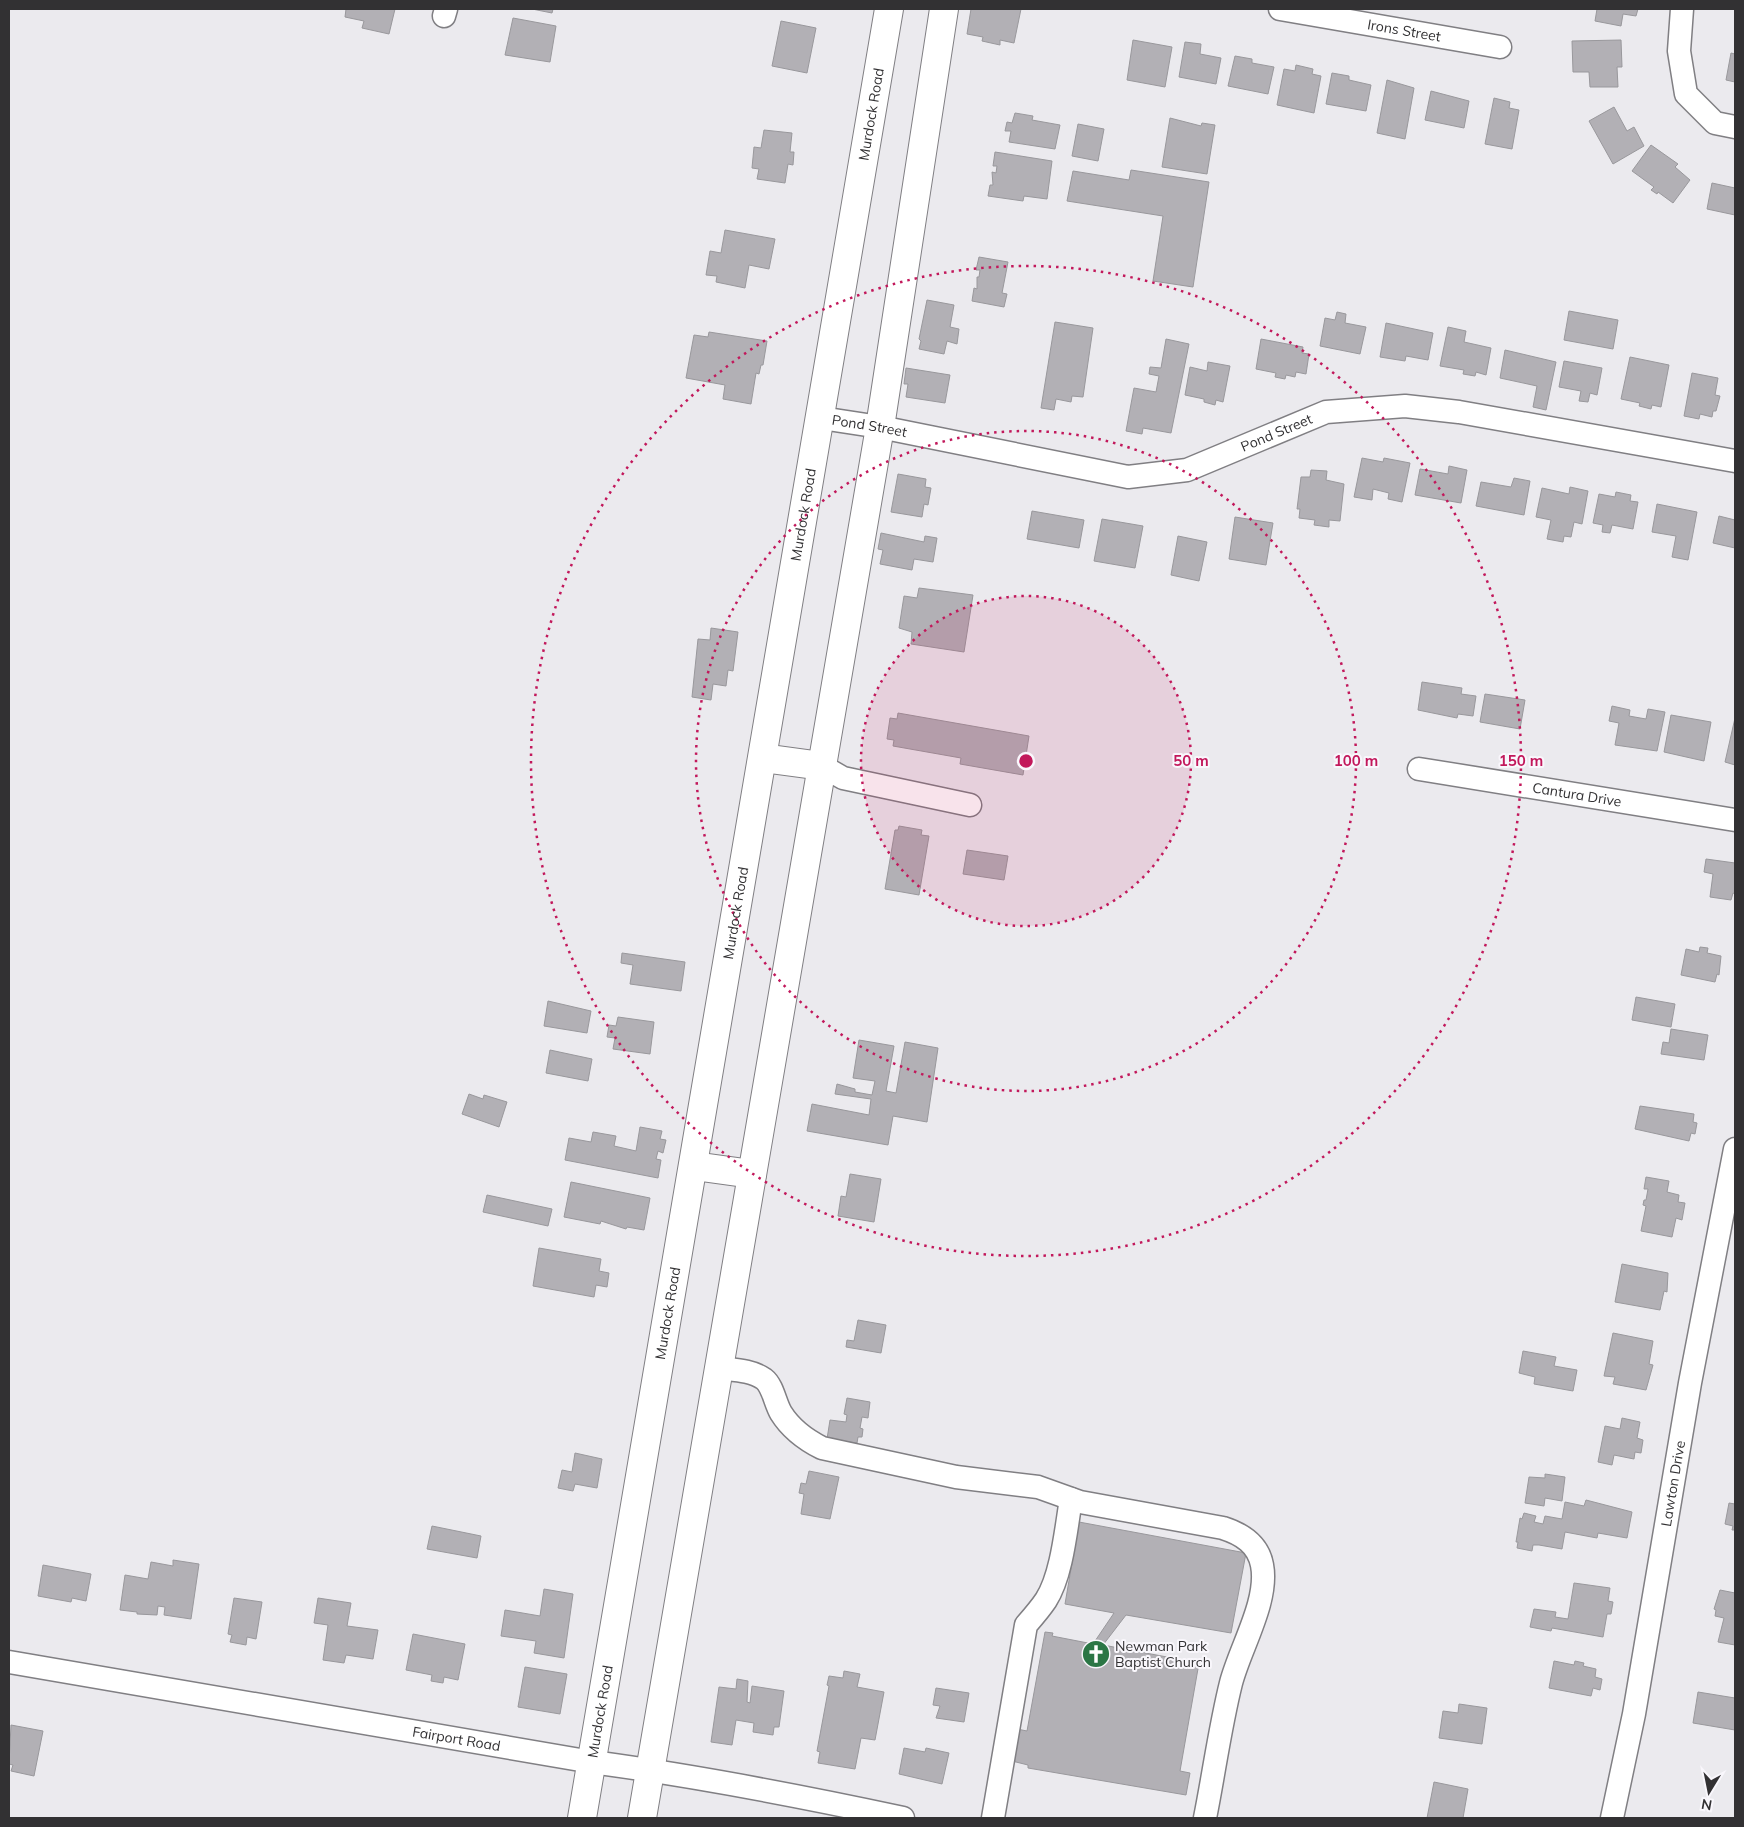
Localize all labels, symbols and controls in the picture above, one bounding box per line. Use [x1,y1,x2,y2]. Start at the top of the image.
street label: Irons Street [1366,15,1442,46]
street label: Murdock Road [854,67,888,162]
street label: Pond Street [1238,410,1315,456]
street label: Pond Street [831,411,909,441]
street label: Murdock Road [786,467,820,562]
text: 50 m [1173,751,1209,770]
text: 100 m [1334,751,1378,770]
text: 150 m [1499,751,1543,770]
centre of rings [1017,752,1035,770]
street label: Cantura Drive [1531,778,1623,811]
street label: Murdock Road [719,865,752,961]
street label: Murdock Road [651,1266,684,1361]
street label: Lawton Drive [1657,1439,1689,1528]
place label: Newman Park Baptist Church [1115,1637,1211,1671]
church icon: Newman Park Baptist Church [1081,1639,1111,1669]
street label: Murdock Road [583,1664,617,1759]
street label: Fairport Road [411,1722,502,1755]
north arrow [1684,1767,1734,1817]
text: N [1700,1795,1714,1815]

